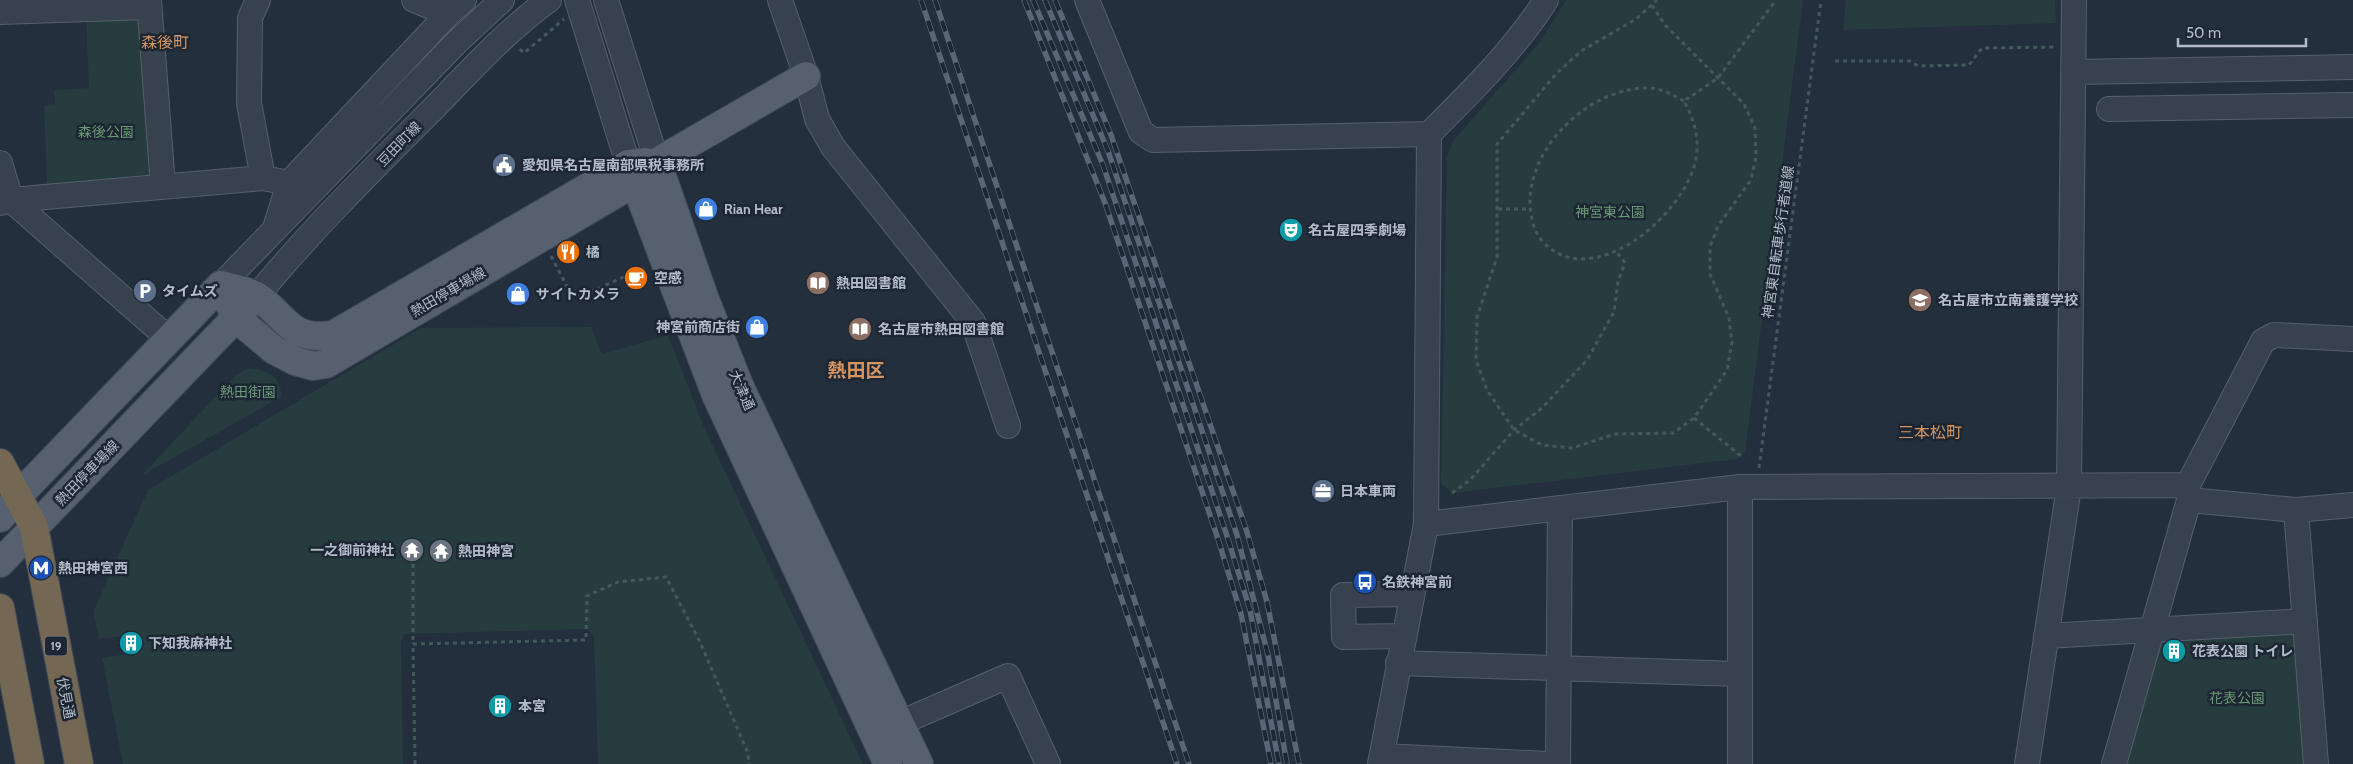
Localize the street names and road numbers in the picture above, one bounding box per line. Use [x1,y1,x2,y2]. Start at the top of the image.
street label: 豆田町線 [373,118,425,170]
street label: 神宮東自転車歩行者道線 [1758,164,1798,320]
street label: 熱田停車場線 [407,263,489,321]
street label: 大津通 [725,367,759,413]
street label: 熱田停車場線 [51,437,123,509]
road number: 19 [45,636,67,656]
street label: 伏見通 [53,676,79,720]

